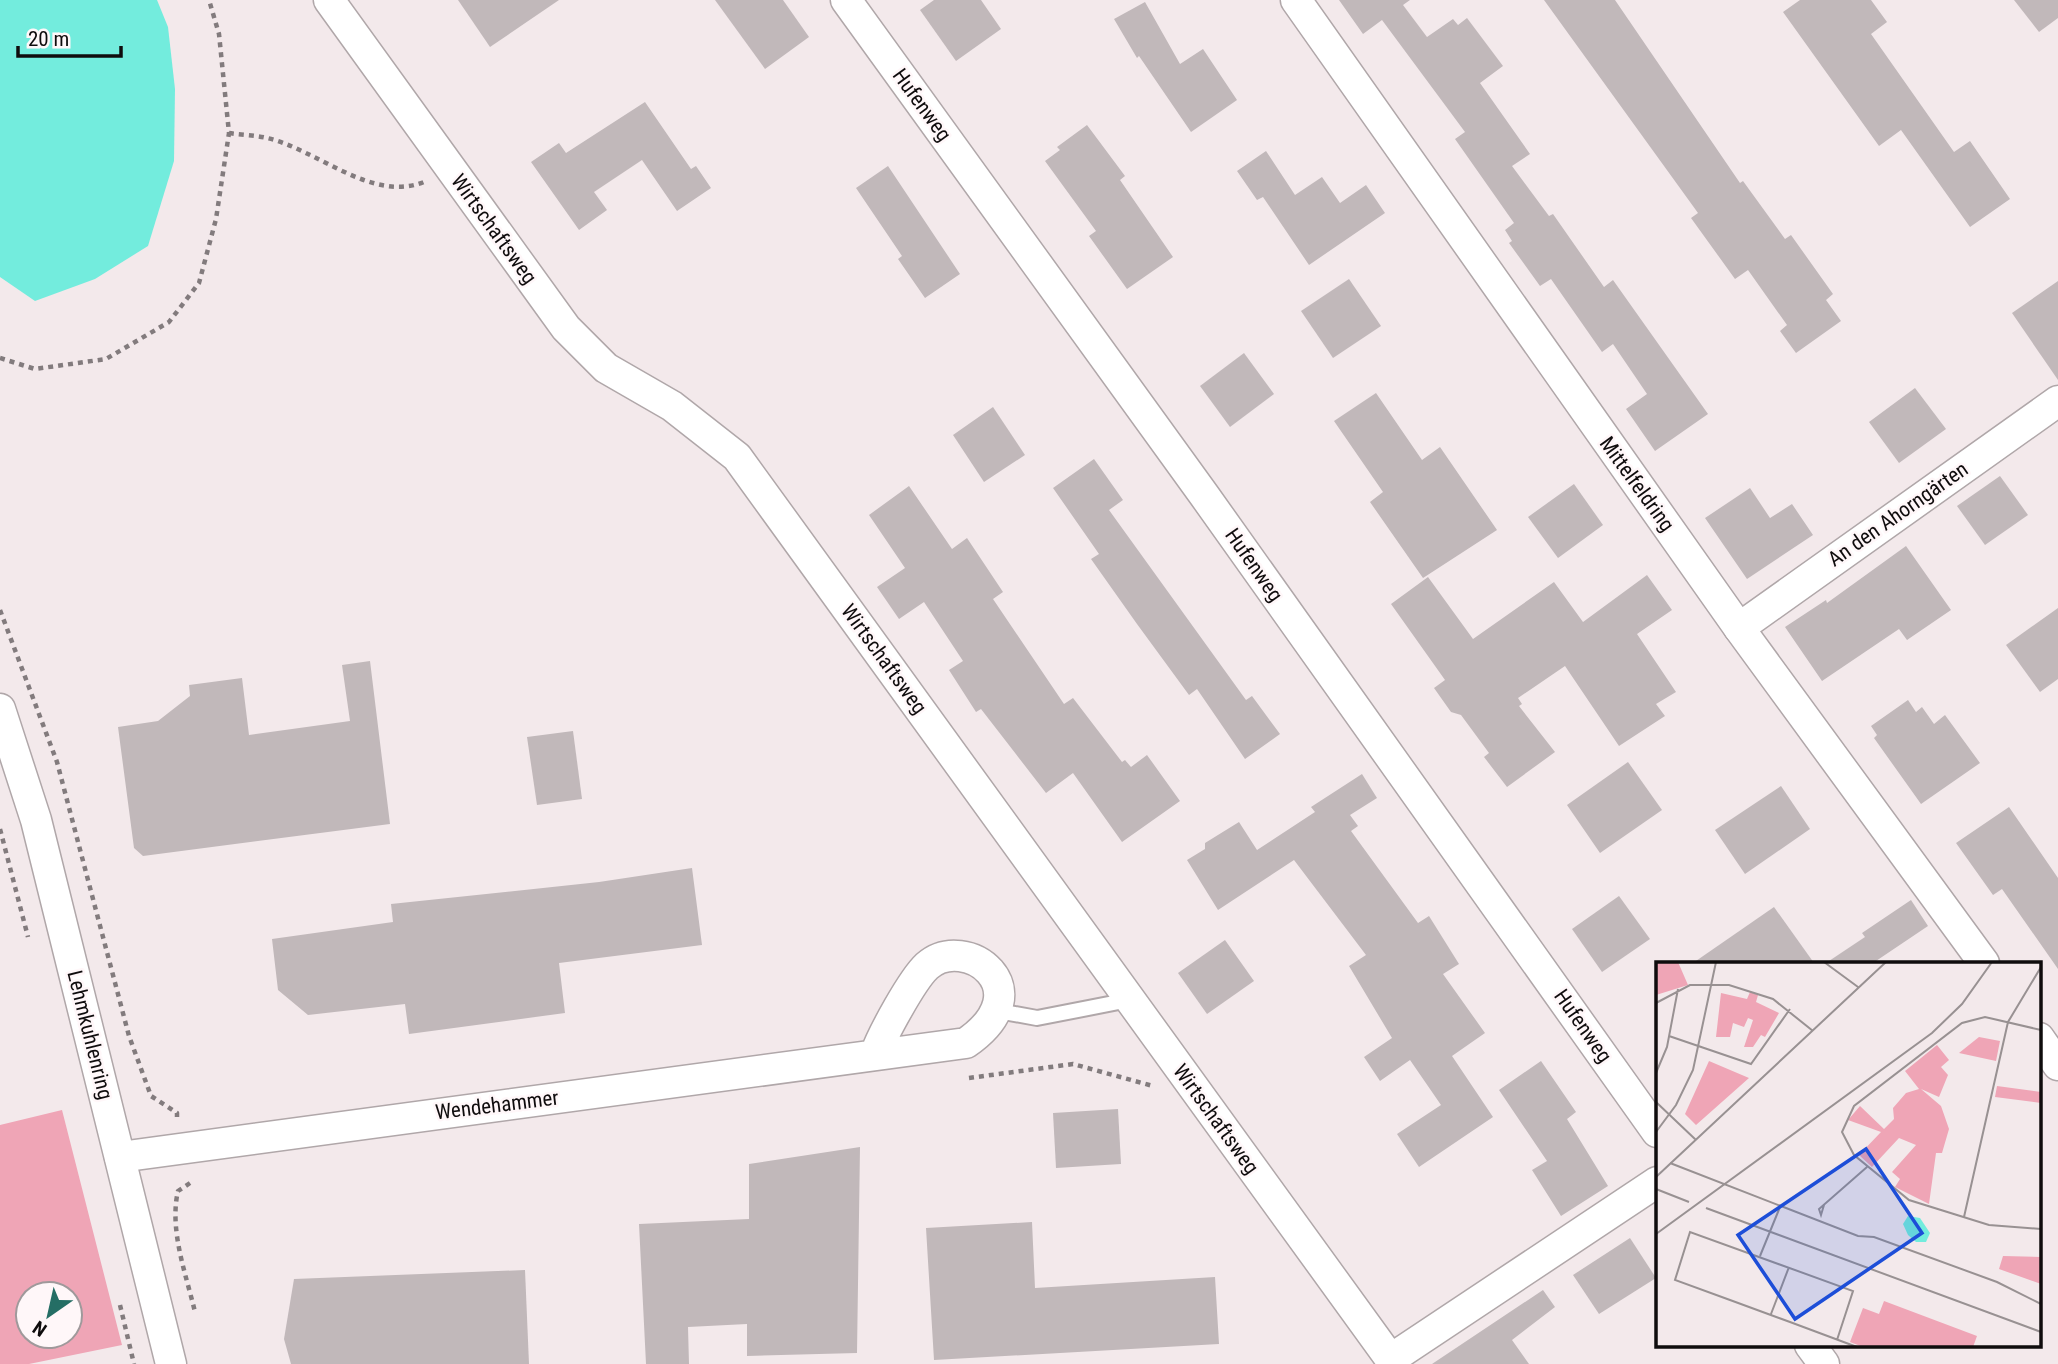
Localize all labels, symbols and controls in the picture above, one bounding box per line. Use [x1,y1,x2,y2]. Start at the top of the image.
scale bar [18,14,121,58]
text: 20 m [28,27,69,51]
street label: Hufenweg [888,64,956,146]
street label: Wirtschaftsweg [446,169,542,289]
street label: Mittelfeldring [1595,432,1679,536]
street label: An den Ahorngärten [1823,457,1973,571]
street label: Hufenweg [1220,524,1288,606]
street label: Wirtschaftsweg [836,599,932,719]
inset map [1656,962,2040,1346]
street label: Lehmkuhlenring [62,968,118,1102]
street label: Hufenweg [1549,985,1617,1067]
street label: Wirtschaftsweg [1168,1059,1264,1179]
street label: Wendehammer [434,1086,560,1124]
north arrow [14,1280,84,1350]
text: N [29,1316,51,1341]

